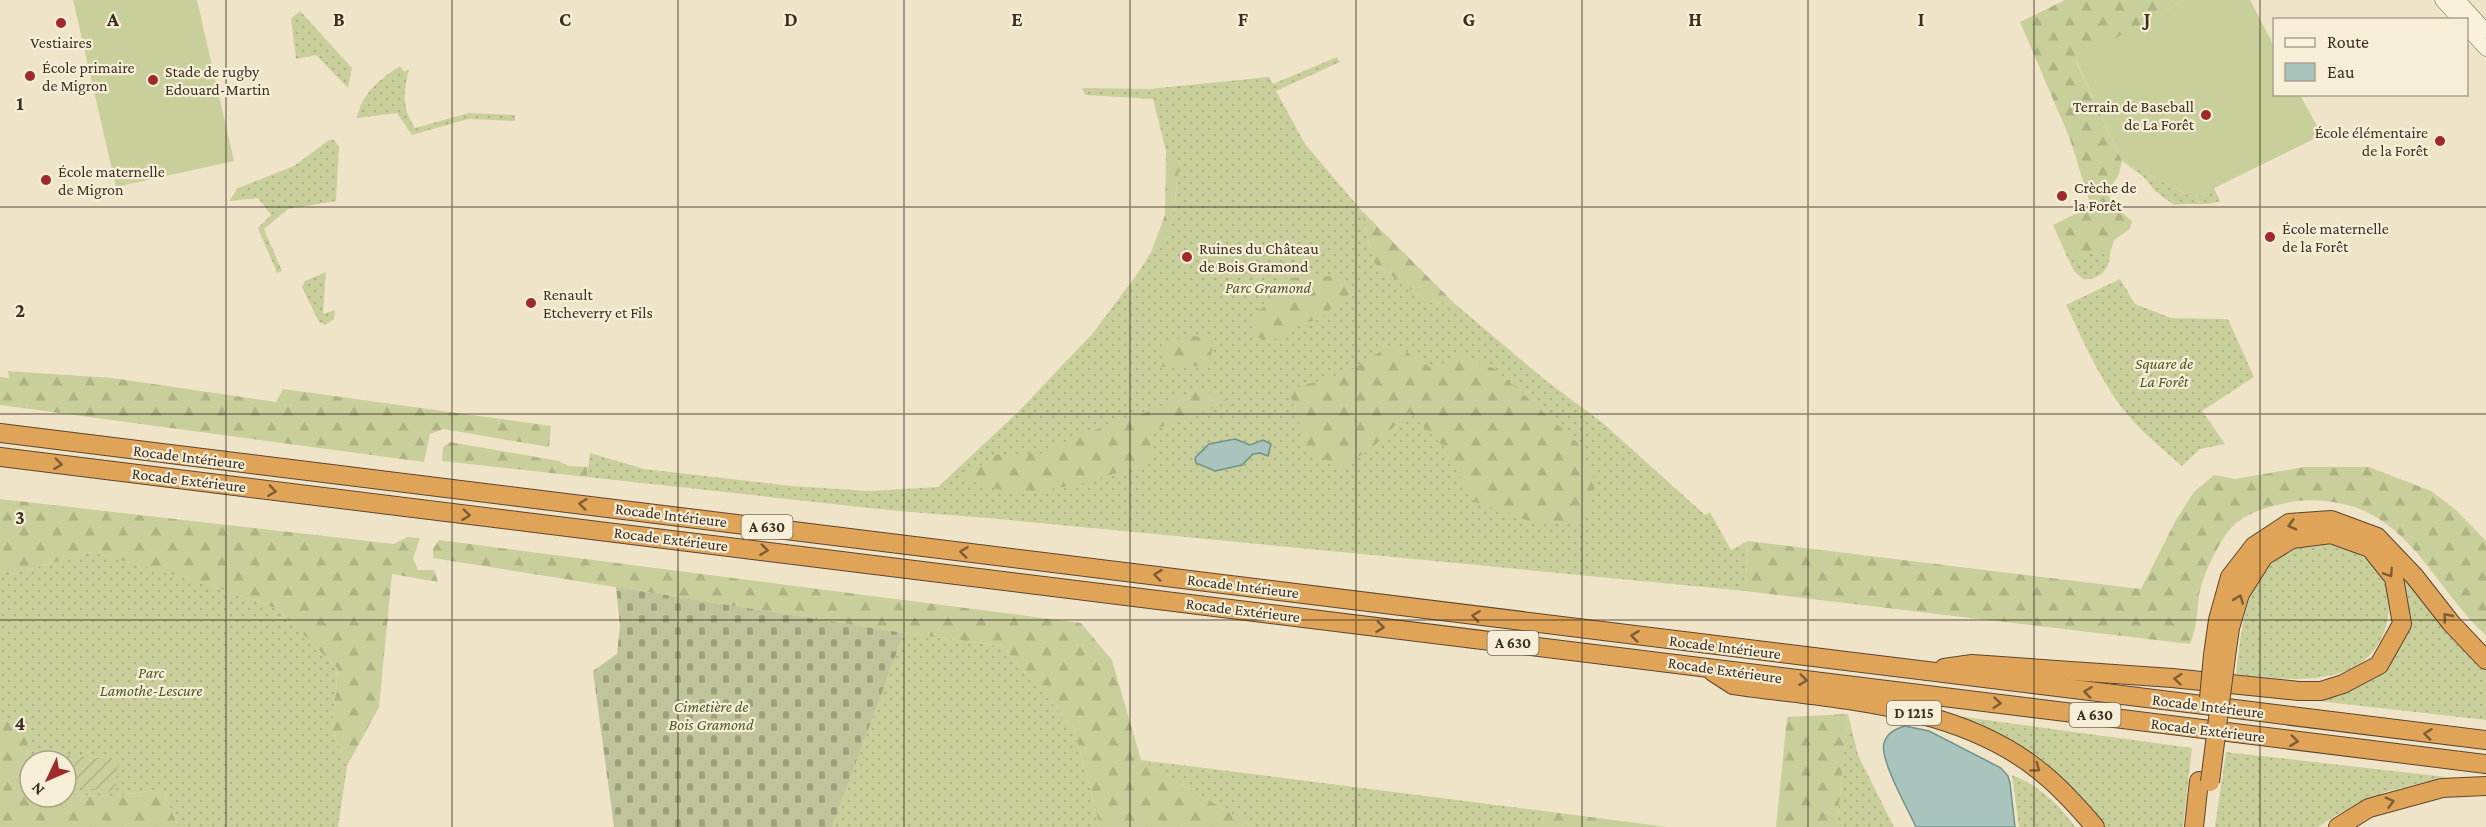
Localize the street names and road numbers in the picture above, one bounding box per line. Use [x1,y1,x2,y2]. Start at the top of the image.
street label: Rocade Intérieure [132,442,246,472]
street label: Rocade Extérieure [131,465,247,495]
street label: Rocade Intérieure [614,500,728,530]
road number: A 630 [742,515,792,539]
street label: Rocade Extérieure [613,524,729,554]
street label: Rocade Intérieure [1186,571,1300,601]
street label: Rocade Extérieure [1185,595,1301,625]
road number: A 630 [1488,631,1538,655]
street label: Rocade Intérieure [1668,632,1782,662]
street label: Rocade Extérieure [1667,654,1783,686]
street label: Rocade Intérieure [2151,691,2265,721]
road number: D 1215 [1887,701,1941,725]
road number: A 630 [2070,703,2120,727]
street label: Rocade Extérieure [2150,715,2266,745]

